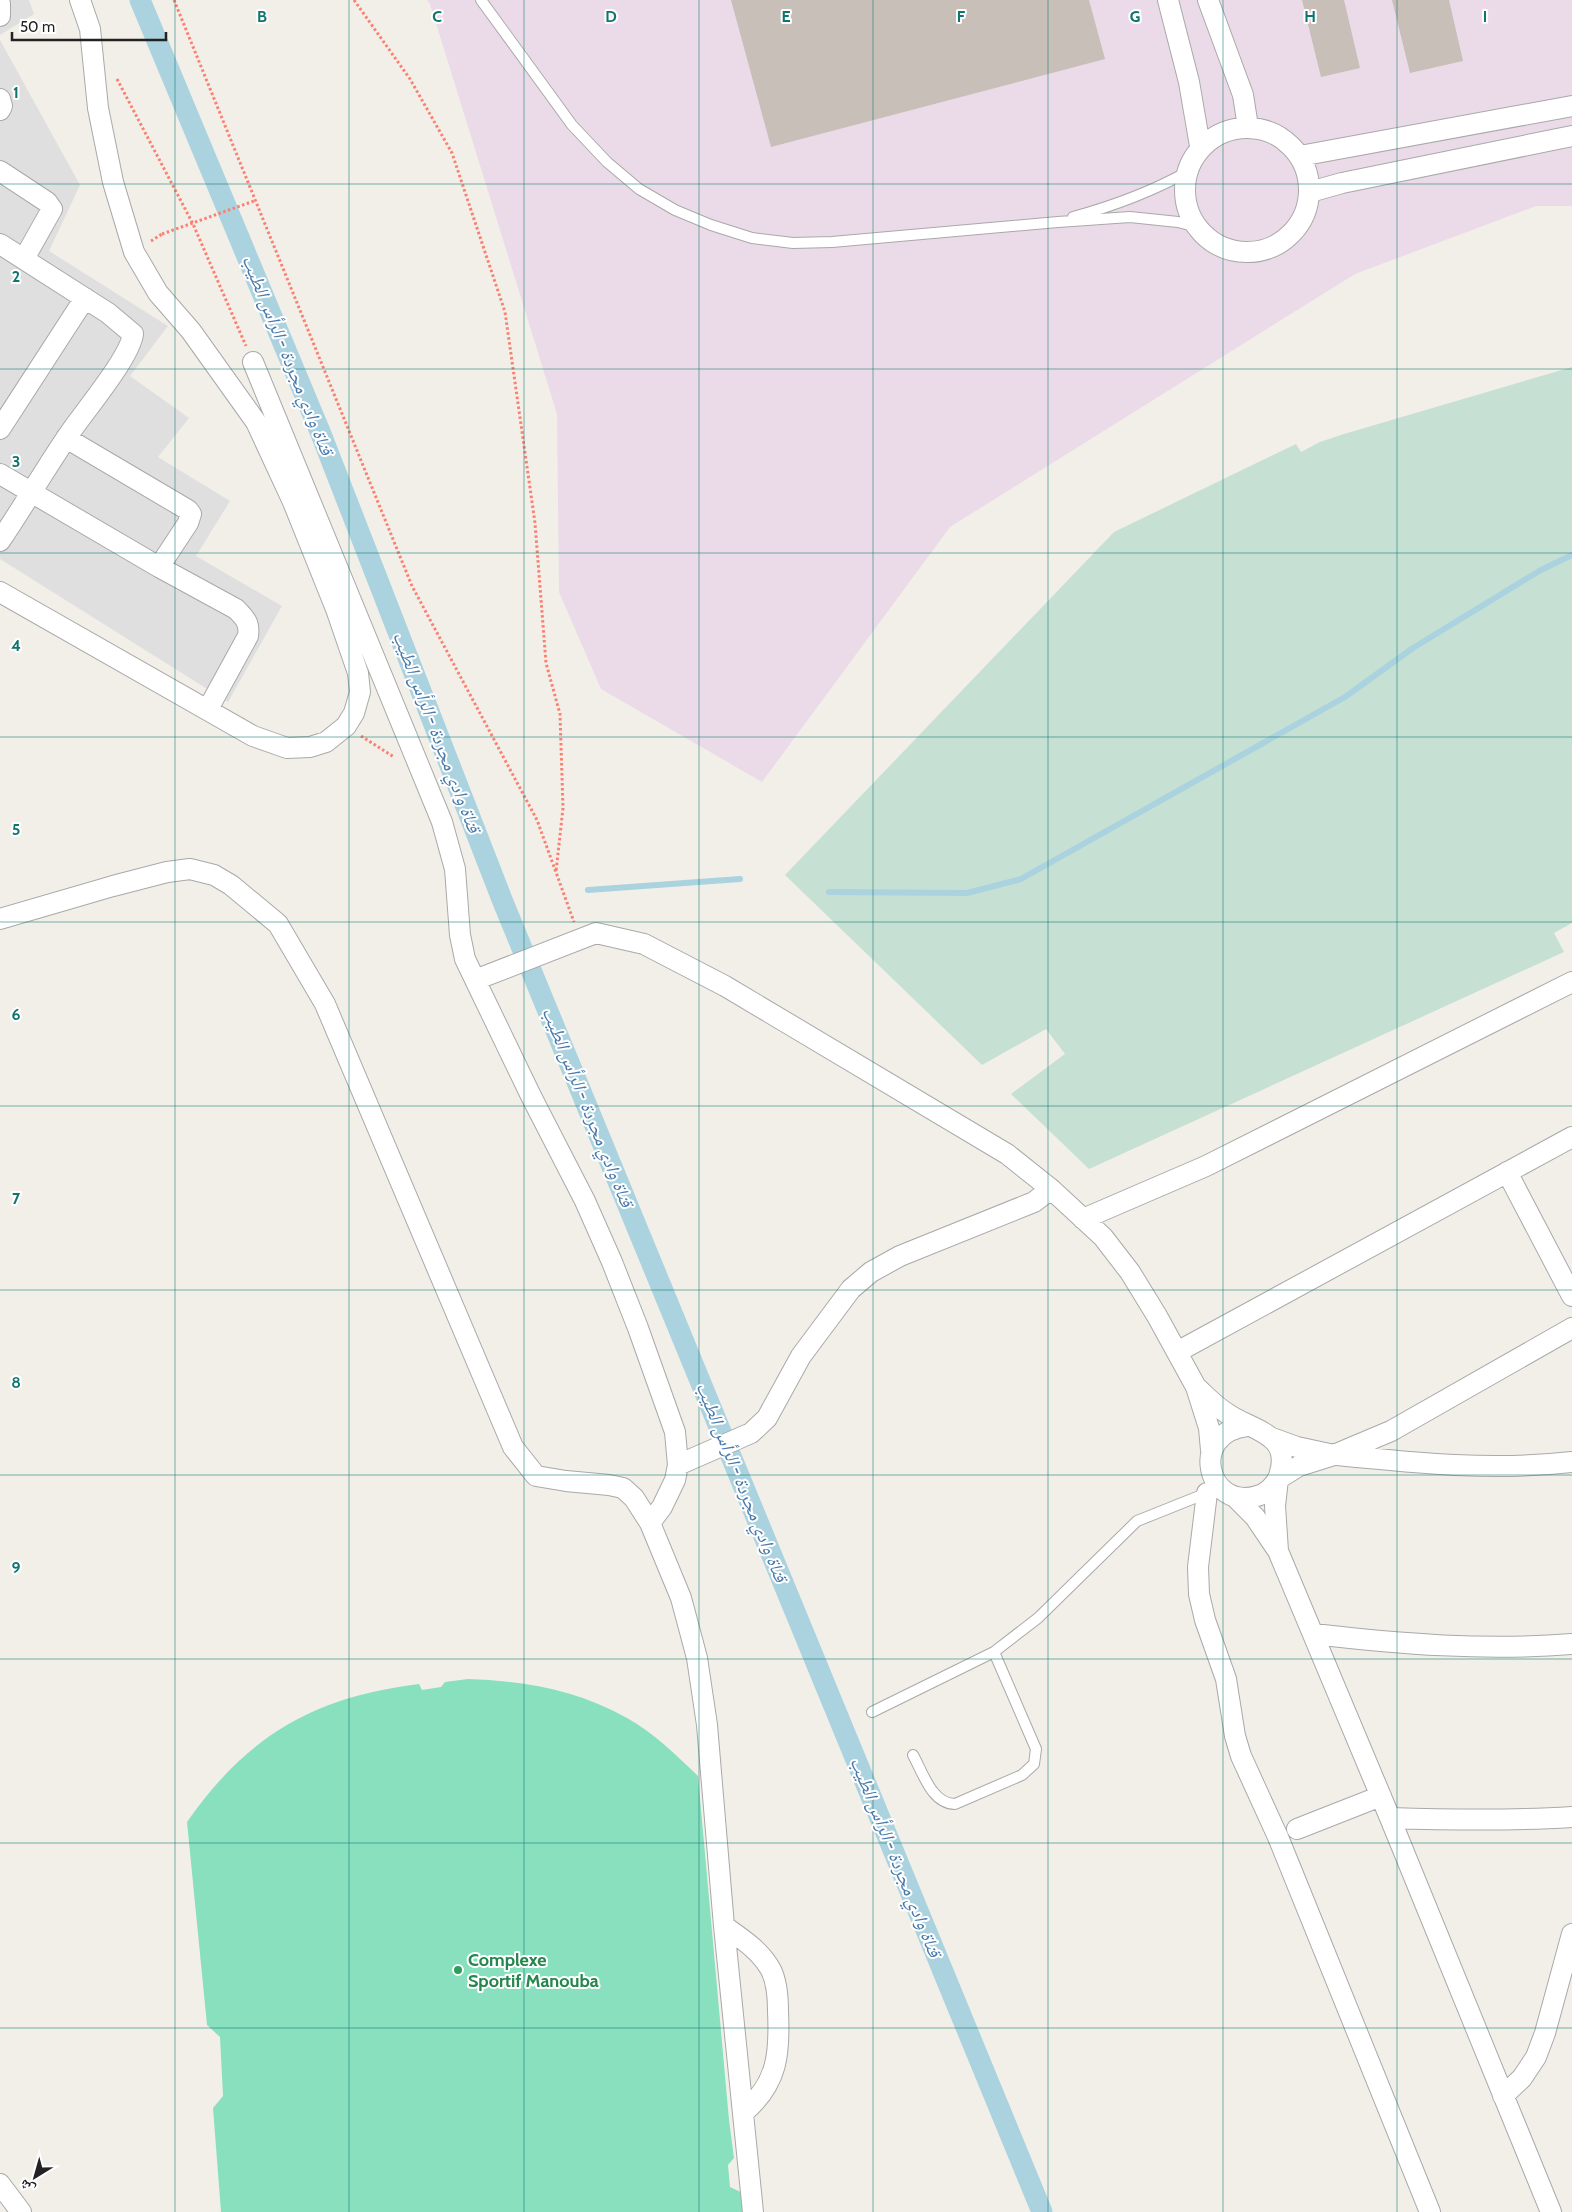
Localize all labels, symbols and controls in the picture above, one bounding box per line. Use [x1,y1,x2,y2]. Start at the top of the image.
text: B [257,7,267,26]
text: C [432,7,442,26]
text: D [605,7,617,26]
text: E [781,7,791,26]
text: F [957,7,966,26]
text: G [1130,7,1140,26]
text: H [1304,7,1316,26]
text: I [1483,7,1487,26]
scale bar [12,10,166,42]
text: 50 m [20,18,55,36]
text: 1 [13,83,19,102]
water label: قناة وادي مجردة - الرأس الطيب [234,252,340,462]
text: 2 [12,267,20,286]
text: 3 [12,452,20,471]
water label: قناة وادي مجردة - الرأس الطيب [384,628,487,840]
text: 4 [11,636,21,655]
text: 5 [12,820,20,839]
water label: قناة وادي مجردة - الرأس الطيب [534,1004,640,1214]
text: 6 [12,1005,21,1024]
text: 7 [12,1189,21,1208]
text: 8 [11,1373,21,1392]
water label: قناة وادي مجردة - الرأس الطيب [688,1379,794,1589]
text: 9 [12,1558,21,1577]
water label: قناة وادي مجردة - الرأس الطيب [842,1754,948,1964]
place label: Complexe Sportif Manouba [468,1949,599,1992]
marker: Complexe Sportif Manouba [452,1964,464,1976]
north arrow [10,2152,60,2202]
text: ش [16,2176,39,2199]

